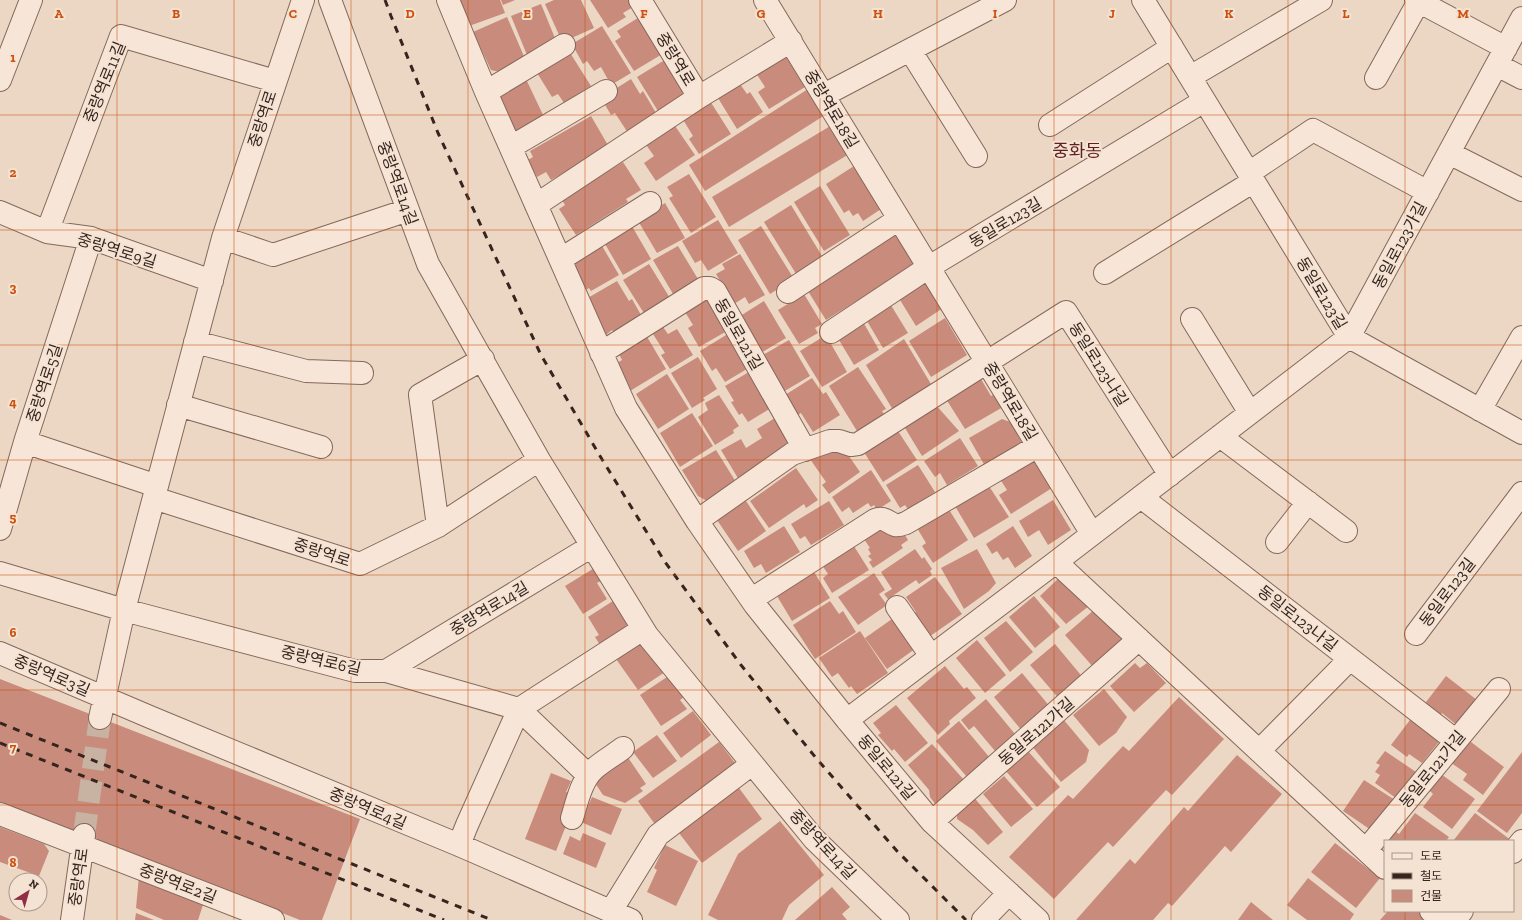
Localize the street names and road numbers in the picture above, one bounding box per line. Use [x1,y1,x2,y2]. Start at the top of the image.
street label: 중랑역로 [652,29,699,90]
street label: 중랑역로11길 [80,39,129,126]
street label: 중랑역로18길 [801,66,862,152]
street label: 중랑역로 [244,88,281,150]
street label: 중랑역로14길 [373,138,422,228]
street label: 동일로123길 [966,193,1045,251]
street label: 동일로123가길 [1369,198,1430,292]
street label: 중랑역로9길 [75,229,159,272]
street label: 동일로123길 [1293,254,1351,333]
street label: 동일로121길 [710,295,767,373]
street label: 동일로123나길 [1065,319,1132,410]
street label: 중랑역로5길 [23,341,66,425]
street label: 중랑역로18길 [980,358,1041,444]
street label: 중랑역로 [291,534,353,571]
street label: 동일로123길 [1415,554,1479,630]
street label: 중랑역로14길 [446,578,532,639]
street label: 동일로123나길 [1254,581,1341,655]
street label: 중랑역로6길 [279,642,363,679]
street label: 중랑역로3길 [11,651,93,700]
street label: 동일로121가길 [995,693,1078,769]
street label: 동일로121가길 [1395,727,1469,812]
street label: 동일로121길 [854,731,919,804]
street label: 중랑역로4길 [326,784,409,833]
street label: 중랑역로14길 [786,806,860,883]
street label: 중랑역로 [65,846,92,908]
street label: 중랑역로2길 [136,860,219,907]

